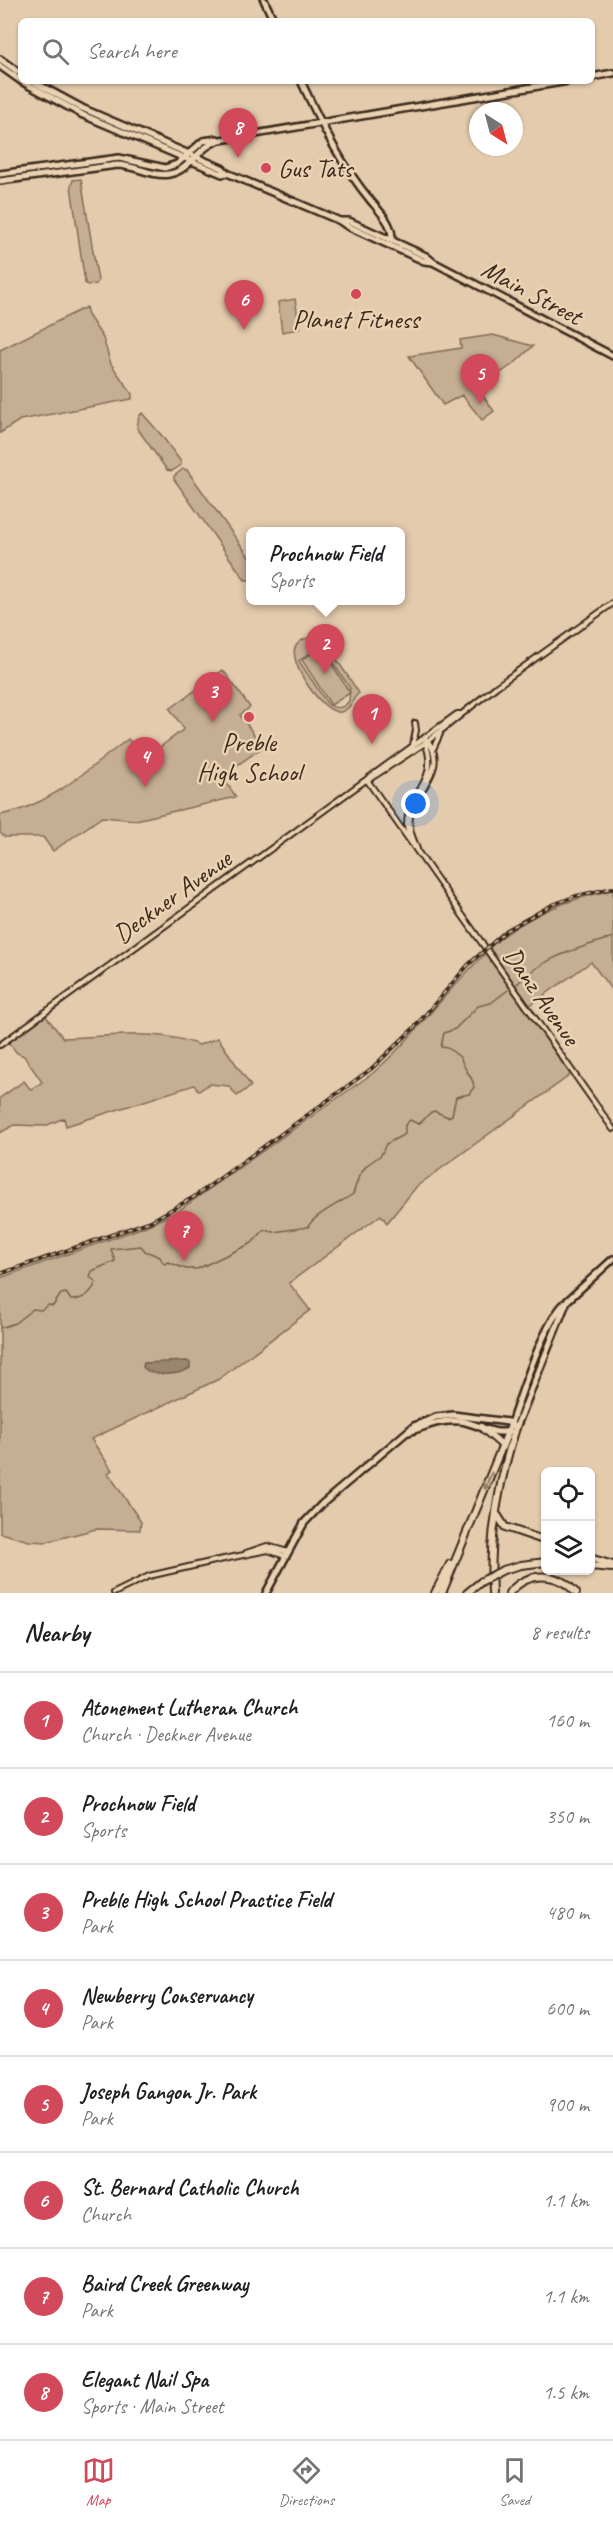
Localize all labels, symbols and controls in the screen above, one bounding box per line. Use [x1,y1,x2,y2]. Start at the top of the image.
search box [18,18,595,84]
icon: search [39,35,72,68]
text: Search here [87,37,177,65]
north arrow [469,102,523,156]
pin: 8 [218,108,258,158]
place label: Gus Tats [278,152,355,185]
marker: Gus Tats [259,161,273,175]
street label: Main Street [476,252,590,334]
pin: 6 [224,280,264,330]
marker: Planet Fitness [349,287,363,301]
place label: Planet Fitness [293,303,421,336]
pin: 5 [460,354,500,404]
popup [246,527,405,605]
text: Prochnow Field [269,540,382,568]
text: Sports [269,568,314,593]
pin: 2 [306,624,344,674]
pin: 3 [194,672,232,722]
pin: 1 [352,694,392,744]
marker: Preble High School [242,710,256,724]
place label: Preble High School [197,726,306,789]
pin: 4 [126,738,164,787]
your location [401,789,430,818]
street label: Deckner Avenue [107,842,239,950]
street label: Danz Avenue [496,941,589,1054]
pin: 7 [164,1212,204,1261]
map controls [541,1467,595,1575]
button: locate [541,1467,595,1521]
one-way arrow [482,1471,493,1490]
button: layers [541,1521,595,1575]
text: Nearby [24,1616,89,1649]
text: 8 results [530,1620,589,1645]
text: Atonement Lutheran Church [81,1694,298,1722]
text: 1 [39,1708,48,1733]
text: 160 m [546,1708,589,1733]
text: Church · Deckner Avenue [81,1722,251,1747]
text: Prochnow Field [81,1790,195,1818]
text: 2 [39,1804,48,1829]
text: 350 m [546,1804,589,1829]
text: Sports [81,1818,126,1843]
text: Preble High School Practice Field [81,1886,331,1914]
text: 3 [39,1900,48,1925]
text: 480 m [546,1900,589,1925]
text: Park [81,1914,113,1939]
text: Newberry Conservancy [81,1982,253,2010]
text: 4 [39,1996,48,2021]
text: 600 m [546,1996,589,2021]
text: Park [81,2010,113,2035]
text: Joseph Gangon Jr. Park [81,2078,256,2106]
text: 5 [39,2092,48,2117]
text: 900 m [546,2092,589,2117]
text: Park [81,2106,113,2131]
text: St. Bernard Catholic Church [81,2174,299,2202]
text: 6 [39,2188,48,2213]
text: 1.1 km [543,2188,589,2213]
text: Church [81,2202,131,2227]
text: Baird Creek Greenway [81,2270,248,2298]
text: 7 [39,2284,48,2309]
text: 1.1 km [543,2284,589,2309]
text: Park [81,2298,113,2323]
text: Elegant Nail Spa [81,2366,208,2394]
text: 8 [39,2380,48,2405]
text: 1.5 km [543,2380,589,2405]
text: Sports · Main Street [81,2394,223,2419]
tab: Map [82,2454,115,2510]
tab: Directions [279,2454,334,2510]
tab: Saved [498,2454,531,2510]

